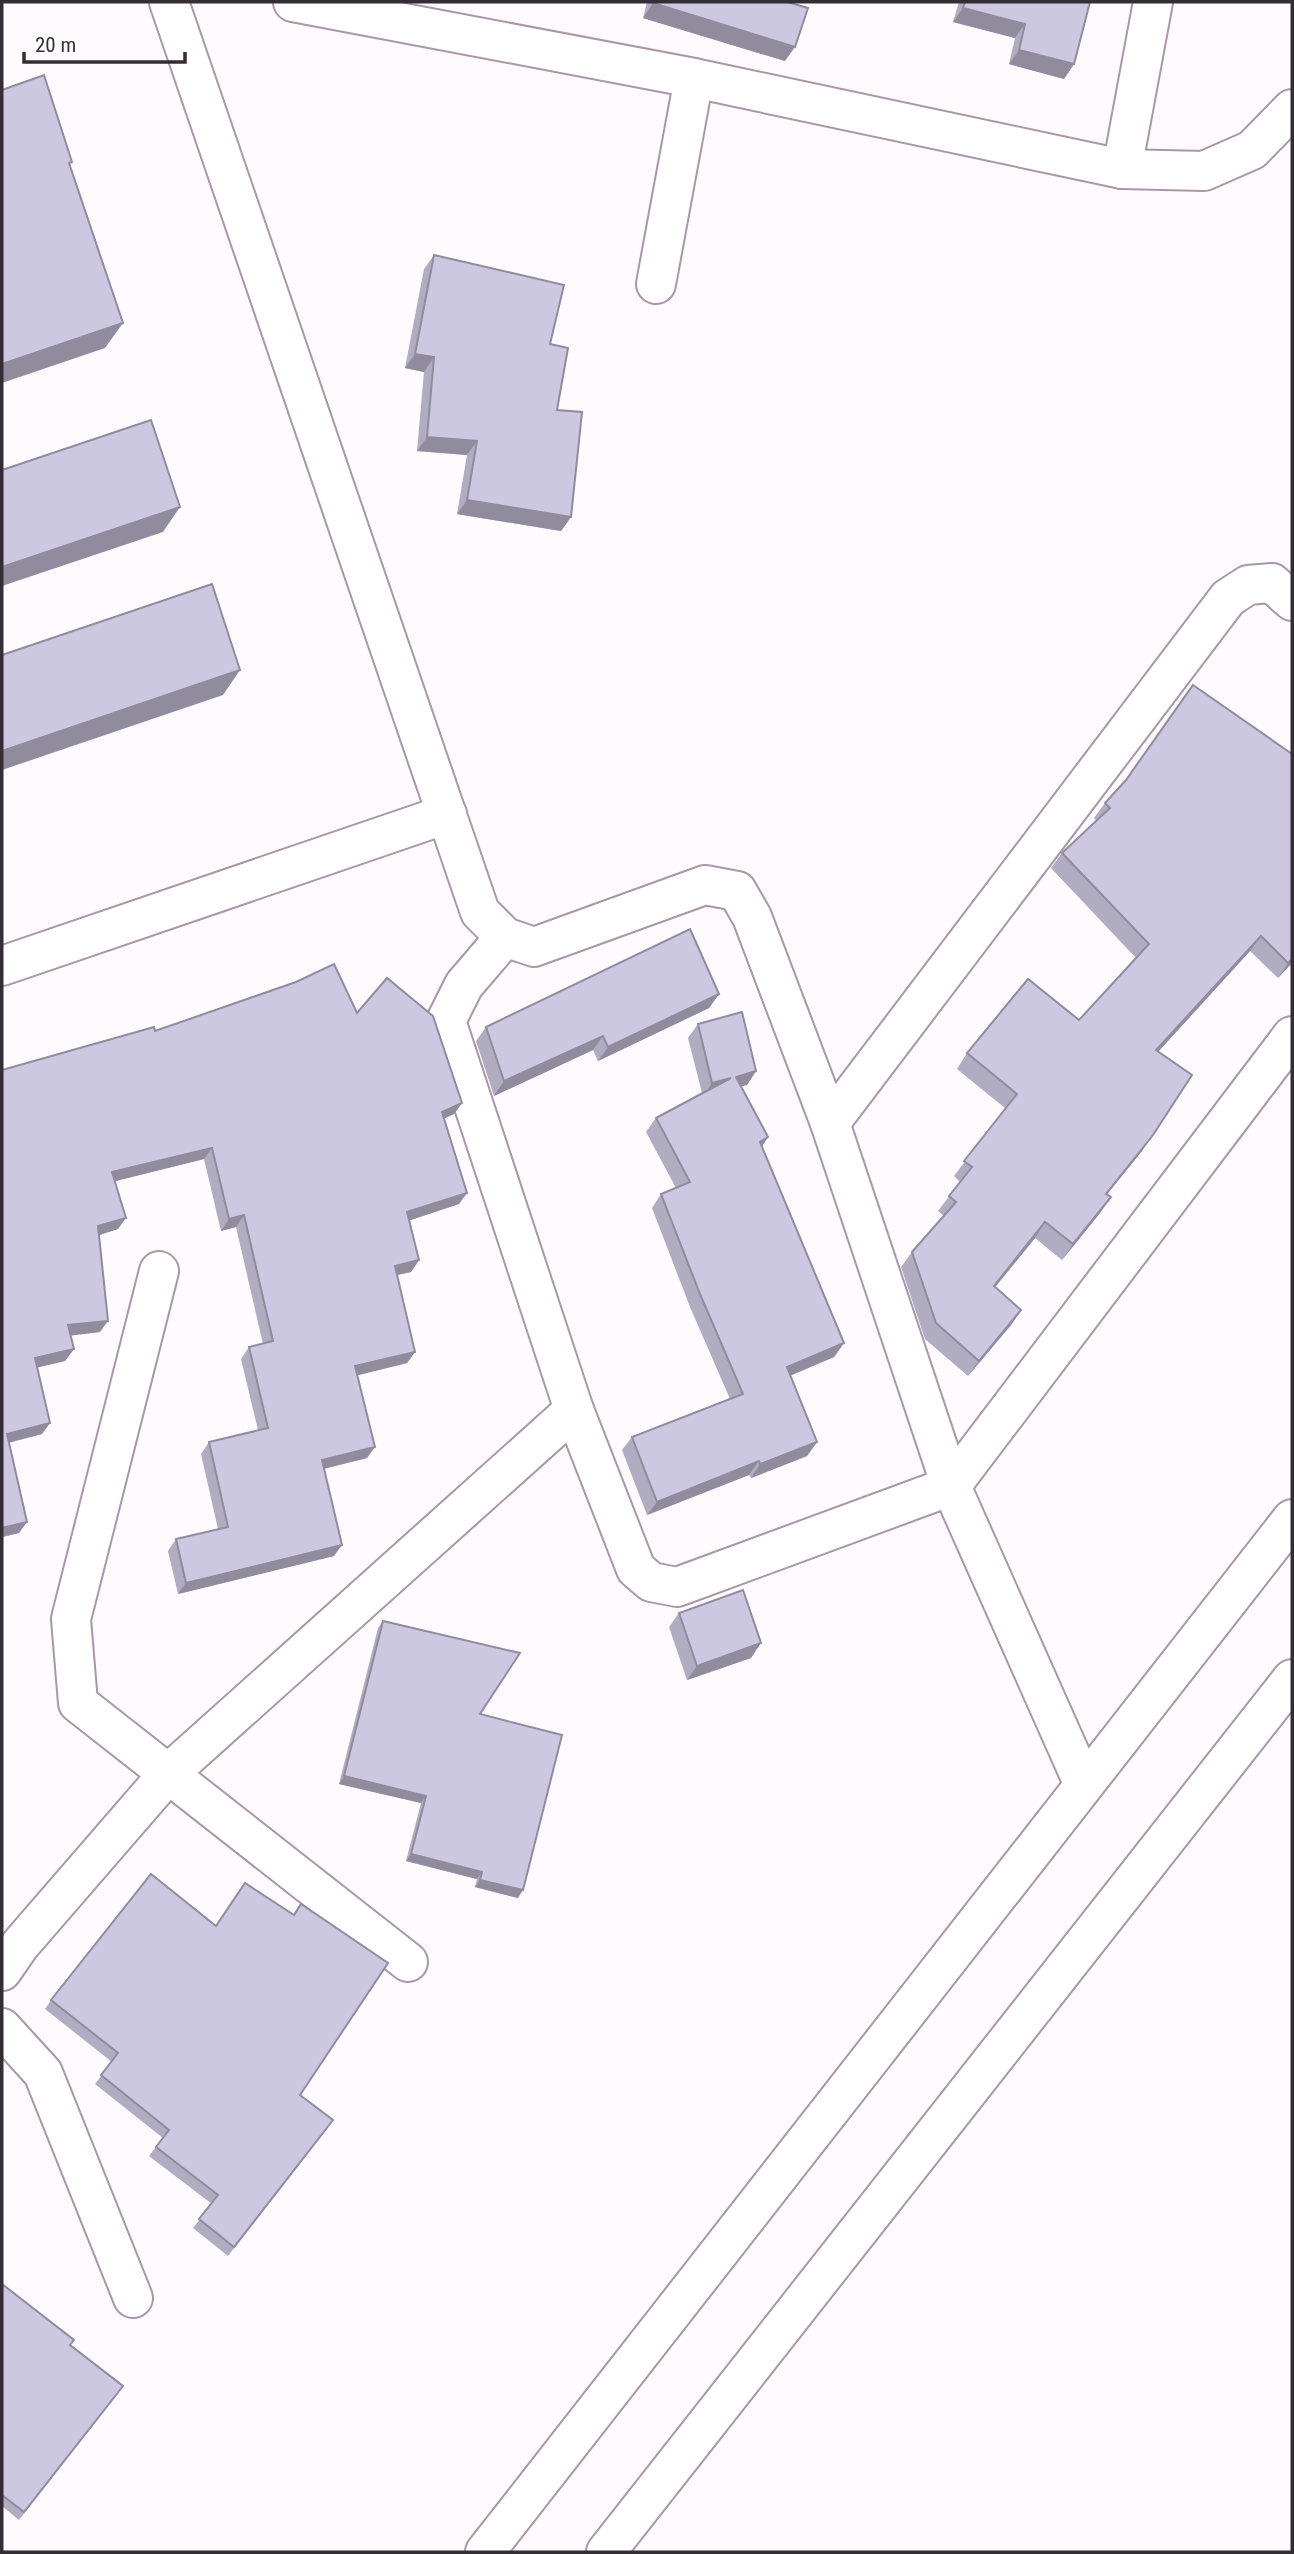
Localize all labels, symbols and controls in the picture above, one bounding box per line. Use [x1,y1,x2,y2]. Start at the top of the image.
scale bar [24,21,186,65]
text: 20 m [35,33,76,57]

